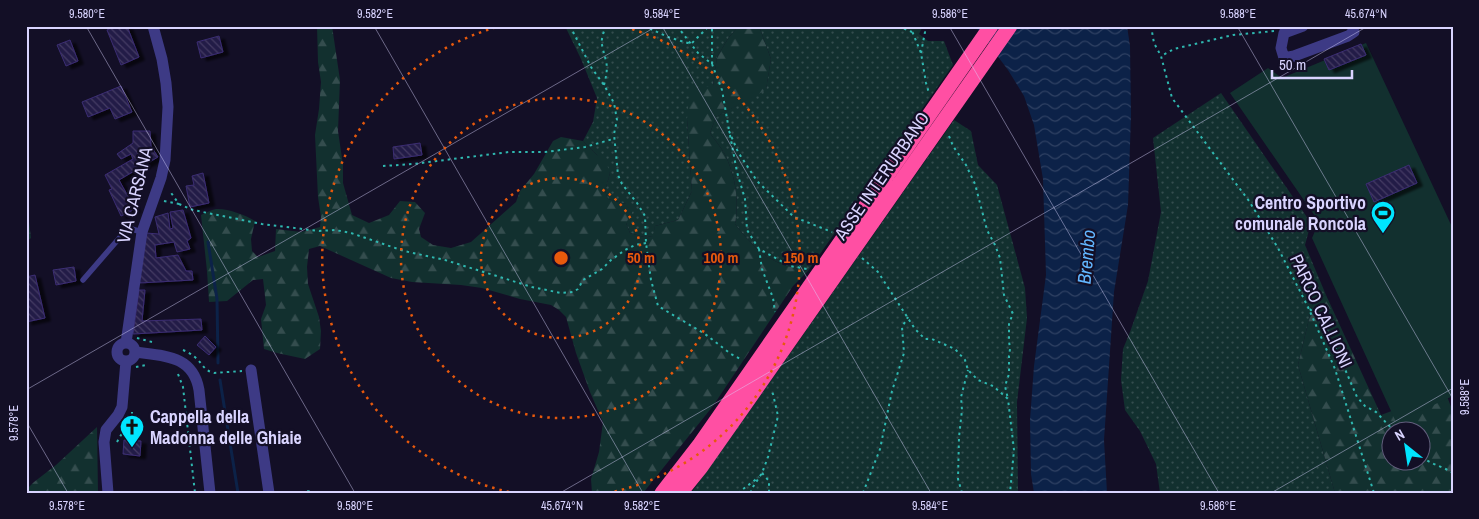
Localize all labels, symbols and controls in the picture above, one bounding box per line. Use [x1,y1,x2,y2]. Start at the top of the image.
text: 9.580°E [69,6,105,22]
text: 9.582°E [357,6,393,22]
text: 9.584°E [644,6,680,22]
text: 9.586°E [932,6,968,22]
text: 9.588°E [1220,6,1256,22]
text: 45.674°N [1345,6,1387,22]
scale bar [1272,48,1352,80]
text: 50 m [1279,54,1306,75]
street label: ASSE INTERURBANO [827,107,935,246]
street label: VIA CARSANA [110,144,159,246]
place label: Centro Sportivo comunale Roncola [1235,190,1367,236]
sports icon: Centro Sportivo comunale Roncola [1370,200,1396,234]
water label: Brembo [1071,228,1101,285]
text: 50 m [627,247,655,268]
text: 100 m [704,247,738,268]
text: 150 m [784,247,818,268]
centre of rings [552,249,570,267]
street label: PARCO CALLIONI [1284,250,1359,372]
text: 9.588°E [1457,379,1473,415]
place label: Cappella della Madonna delle Ghiaie [150,404,302,450]
text: 9.578°E [6,405,22,441]
church icon: Cappella della Madonna delle Ghiaie [119,414,145,448]
north arrow [1382,422,1432,472]
text: N [1391,425,1408,445]
text: 9.578°E [49,498,85,514]
text: 9.580°E [337,498,373,514]
text: 45.674°N [541,498,583,514]
text: 9.582°E [624,498,660,514]
text: 9.584°E [912,498,948,514]
text: 9.586°E [1200,498,1236,514]

